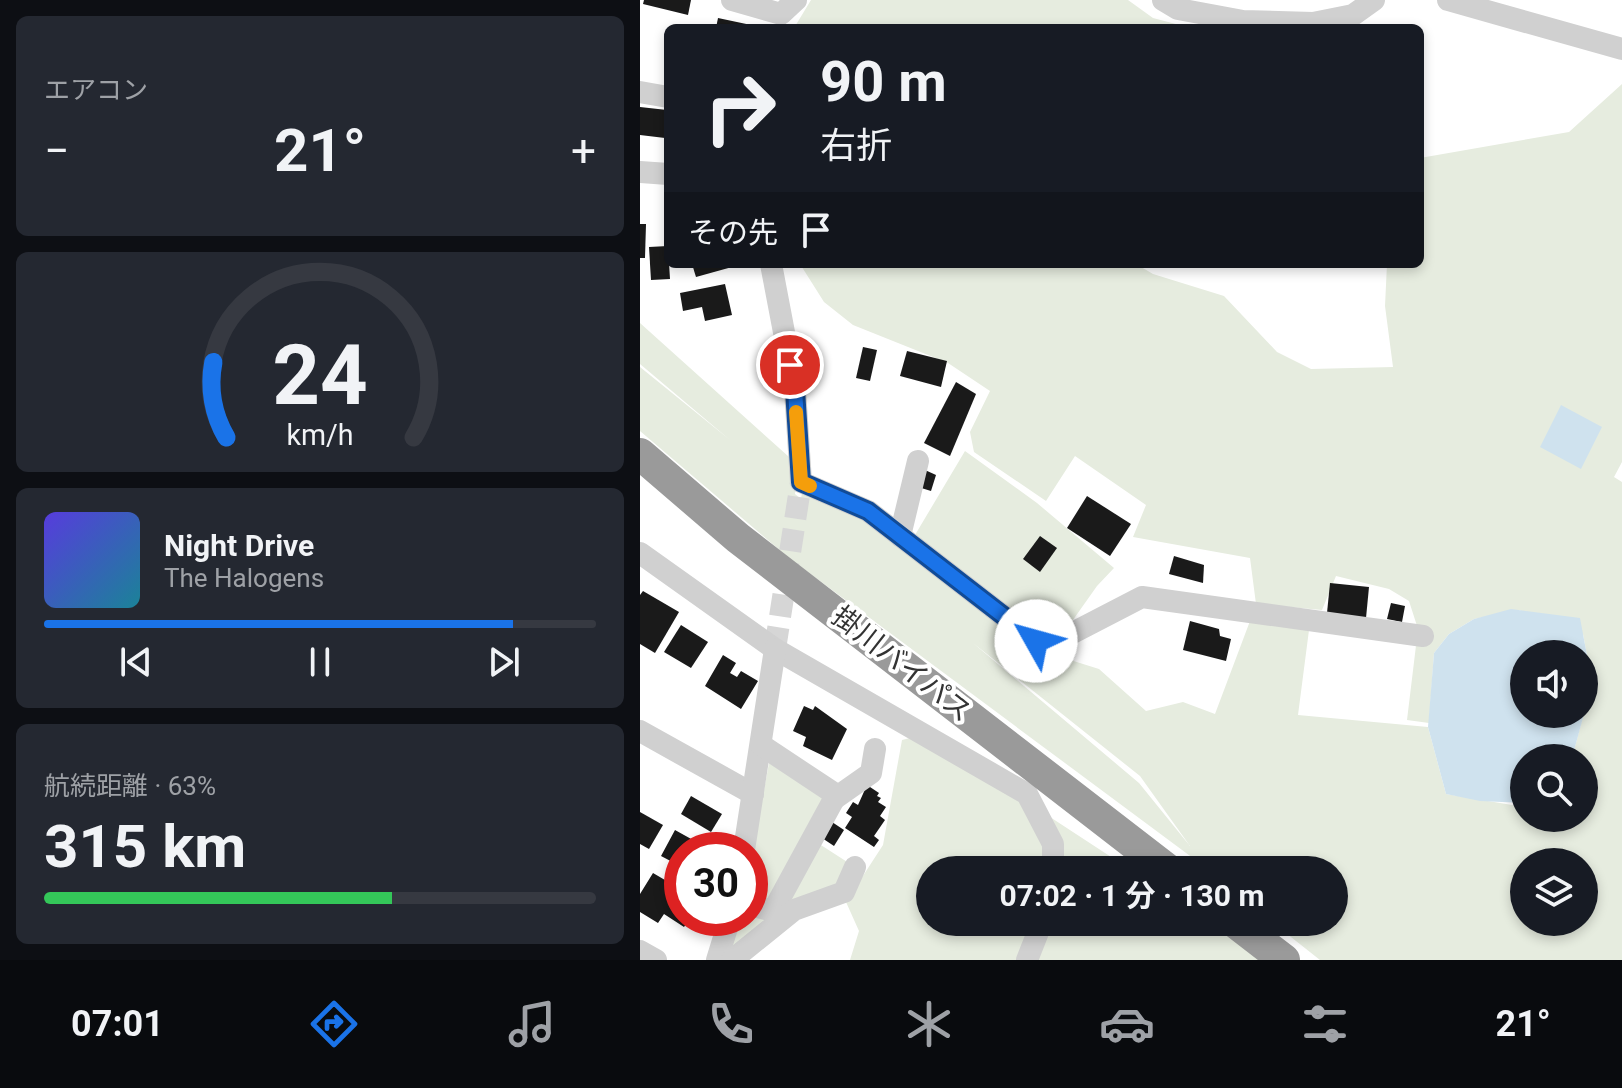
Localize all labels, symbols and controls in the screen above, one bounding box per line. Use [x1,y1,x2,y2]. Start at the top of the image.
text: 90 m [820,49,947,115]
icon: right [688,56,792,160]
text: エアコン [44,75,148,105]
text: 21° [274,115,366,186]
text: − [44,125,69,177]
text: + [571,125,596,177]
text: 右折 [820,125,892,167]
icon: arrive [794,208,838,252]
text: その先 [688,215,778,250]
text: 24 [272,327,368,424]
pin [756,331,824,399]
icon: arrive [768,343,812,387]
text: km/h [286,418,354,452]
text: Night Drive [164,528,314,563]
text: The Halogens [164,563,324,593]
street label: 掛川バイパス [826,599,978,729]
position arrow [994,599,1078,683]
icon: previous [114,640,158,684]
icon: pause [298,640,342,684]
icon: next [482,640,526,684]
map controls [1510,640,1598,936]
button: sound [1510,640,1598,728]
button: search [1510,744,1598,832]
text: 航続距離 · 63% [44,771,216,801]
text: 315 km [44,811,246,882]
speed limit sign: 30 [664,832,768,936]
button: layers [1510,848,1598,936]
text: 07:02 · 1 分 · 130 m [1000,878,1264,913]
icon: directions [306,996,362,1052]
icon: music [504,996,560,1052]
icon: phone [703,996,759,1052]
icon: climate [901,996,957,1052]
icon: car [1099,996,1155,1052]
icon: filters [1297,996,1353,1052]
text: 07:01 [71,1003,164,1045]
text: 21° [1496,1003,1551,1045]

